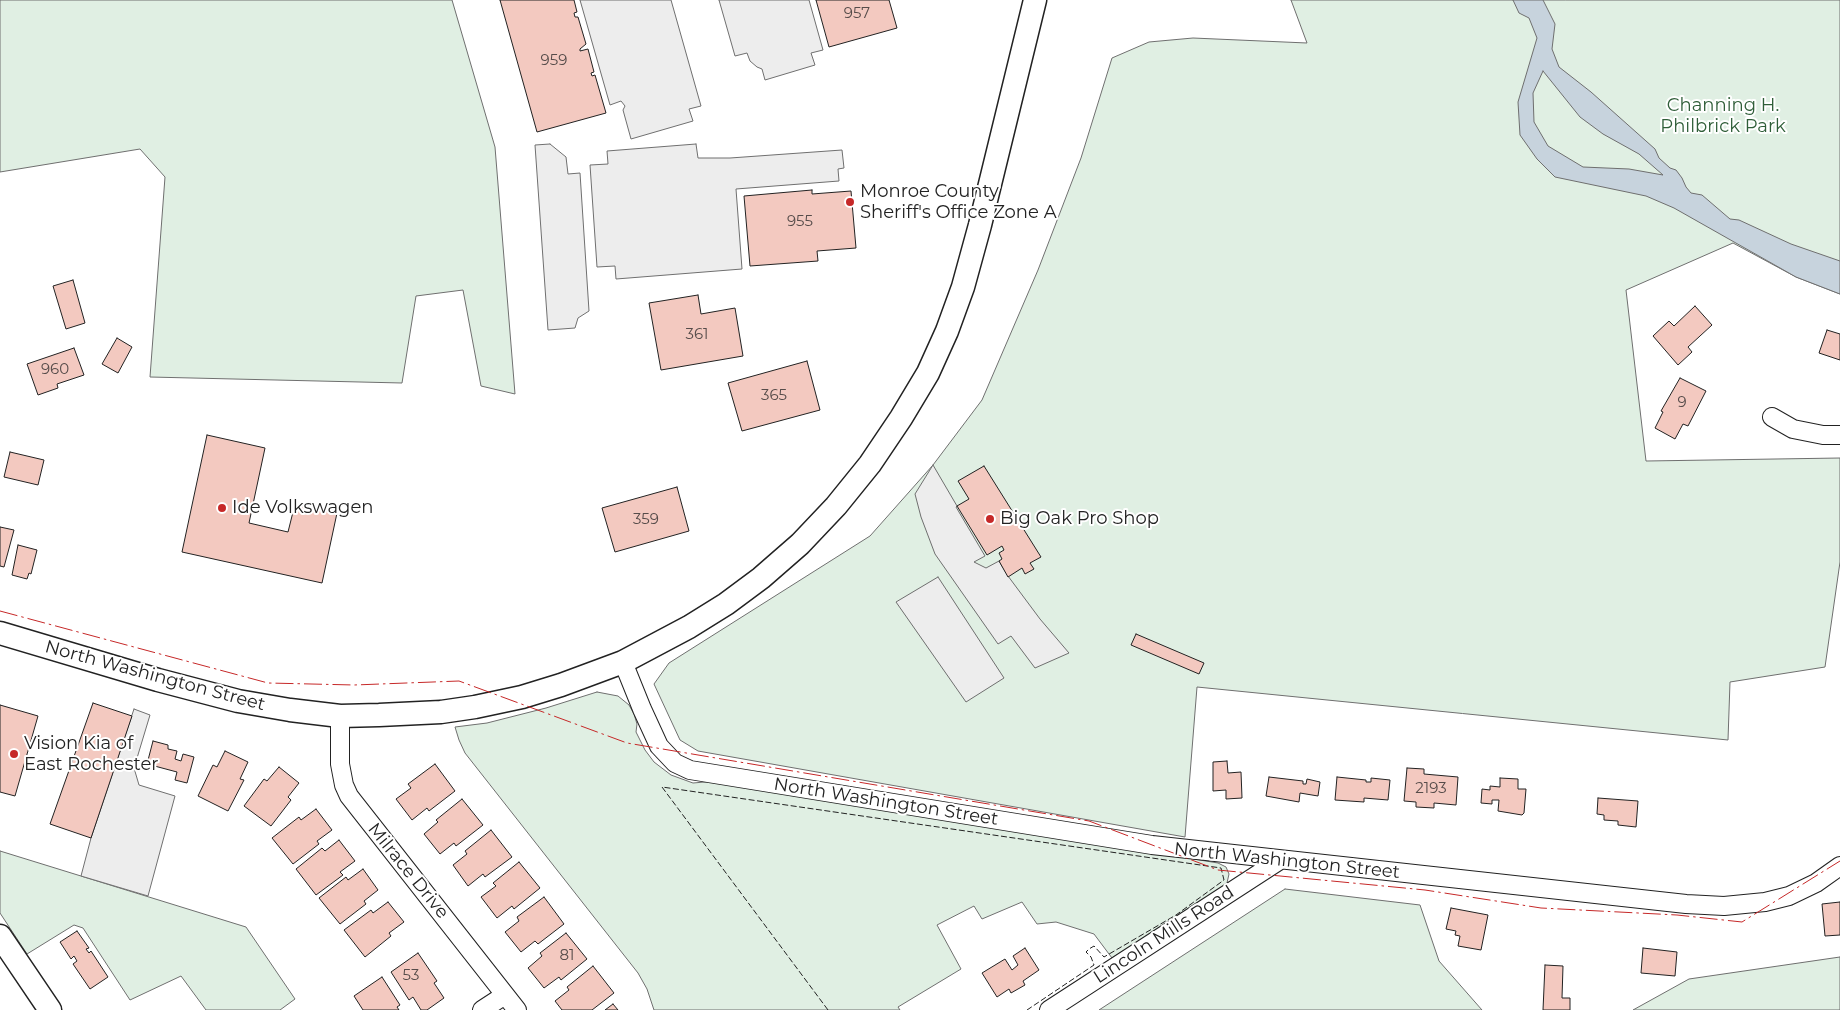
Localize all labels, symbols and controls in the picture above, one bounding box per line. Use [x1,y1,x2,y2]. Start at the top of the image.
house number: 957 [844,5,870,23]
house number: 959 [541,52,567,70]
park label: Channing H. Philbrick Park [1660,95,1786,138]
place label: Monroe County Sheriff's Office Zone A [860,181,1057,223]
marker: Monroe County Sheriff's Office Zone A [844,196,856,208]
house number: 955 [787,213,813,231]
house number: 361 [685,326,709,344]
house number: 960 [41,361,69,379]
house number: 365 [761,387,787,405]
house number: 9 [1677,394,1687,412]
place label: Ide Volkswagen [232,497,373,519]
marker: Ide Volkswagen [216,502,228,514]
place label: Big Oak Pro Shop [1000,508,1159,530]
house number: 359 [633,511,659,529]
marker: Big Oak Pro Shop [984,513,996,525]
street label: North Washington Street [43,636,267,716]
place label: Vision Kia of East Rochester [24,733,159,776]
marker: Vision Kia of East Rochester [8,748,20,760]
street label: North Washington Street [772,774,1000,830]
house number: 2193 [1415,780,1447,798]
street label: Milrace Drive [363,819,453,923]
street label: North Washington Street [1173,838,1401,884]
street label: Lincoln Mills Road [1090,882,1238,988]
house number: 81 [560,947,574,965]
house number: 53 [403,967,419,985]

